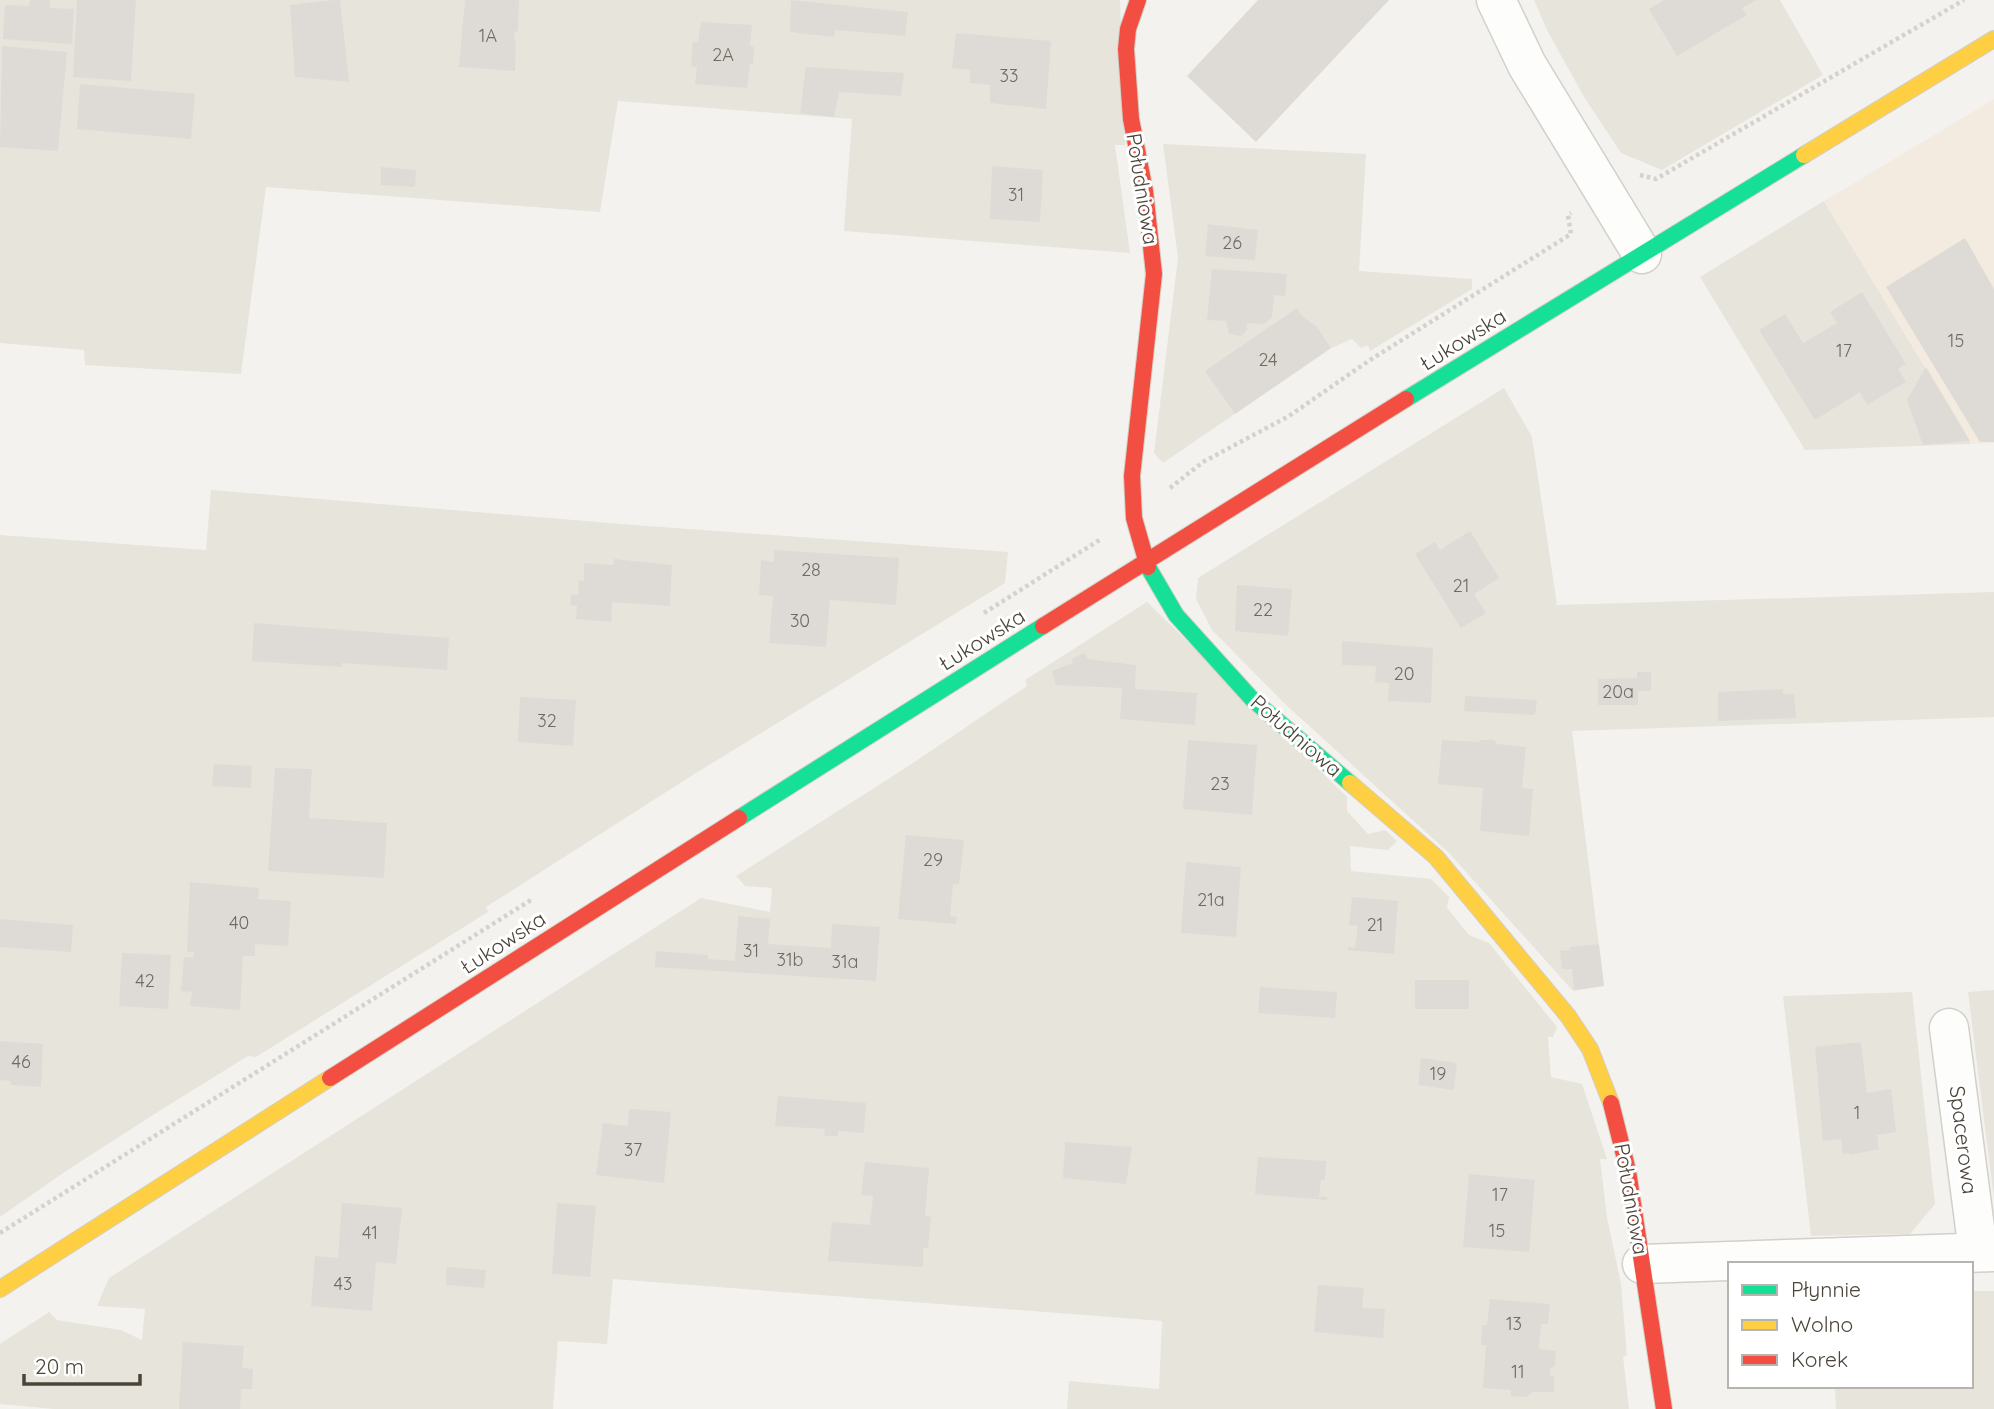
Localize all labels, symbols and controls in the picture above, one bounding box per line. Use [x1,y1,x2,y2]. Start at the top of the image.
house number: 1A [479,24,498,47]
house number: 2A [712,43,734,66]
house number: 33 [1000,64,1018,87]
street label: Południowa [1121,131,1165,246]
house number: 31 [1008,183,1024,206]
house number: 26 [1222,231,1242,254]
street label: Łukowska [1414,302,1510,376]
house number: 15 [1948,329,1964,352]
house number: 17 [1836,339,1852,362]
house number: 24 [1258,348,1278,371]
house number: 28 [801,558,821,581]
house number: 21 [1453,574,1469,597]
house number: 22 [1253,598,1273,621]
street label: Łukowska [933,602,1029,676]
house number: 30 [790,609,810,632]
house number: 20 [1394,662,1414,685]
house number: 20a [1602,680,1634,703]
street label: Południowa [1246,689,1348,782]
house number: 32 [537,709,557,732]
house number: 23 [1210,772,1230,795]
house number: 29 [923,848,943,871]
house number: 21a [1197,888,1225,911]
street label: Łukowska [455,905,550,979]
house number: 40 [229,911,249,934]
house number: 21 [1367,913,1383,936]
house number: 31 [743,939,759,962]
house number: 31b [777,948,804,971]
house number: 31a [832,950,859,973]
house number: 42 [135,969,155,992]
house number: 46 [11,1050,31,1073]
house number: 19 [1430,1062,1446,1085]
street label: Spacerowa [1944,1084,1984,1196]
house number: 1 [1854,1101,1860,1124]
house number: 37 [624,1138,642,1161]
street label: Południowa [1609,1141,1655,1256]
house number: 17 [1492,1183,1508,1206]
house number: 15 [1489,1219,1505,1242]
house number: 41 [362,1221,378,1244]
legend [1728,1262,1973,1388]
house number: 43 [334,1272,352,1295]
text: Płynnie [1791,1276,1861,1302]
text: Wolno [1791,1311,1853,1337]
house number: 13 [1506,1312,1522,1335]
scale bar [24,1342,140,1386]
text: Korek [1791,1346,1848,1372]
text: 20 m [35,1353,84,1379]
house number: 11 [1511,1360,1525,1383]

